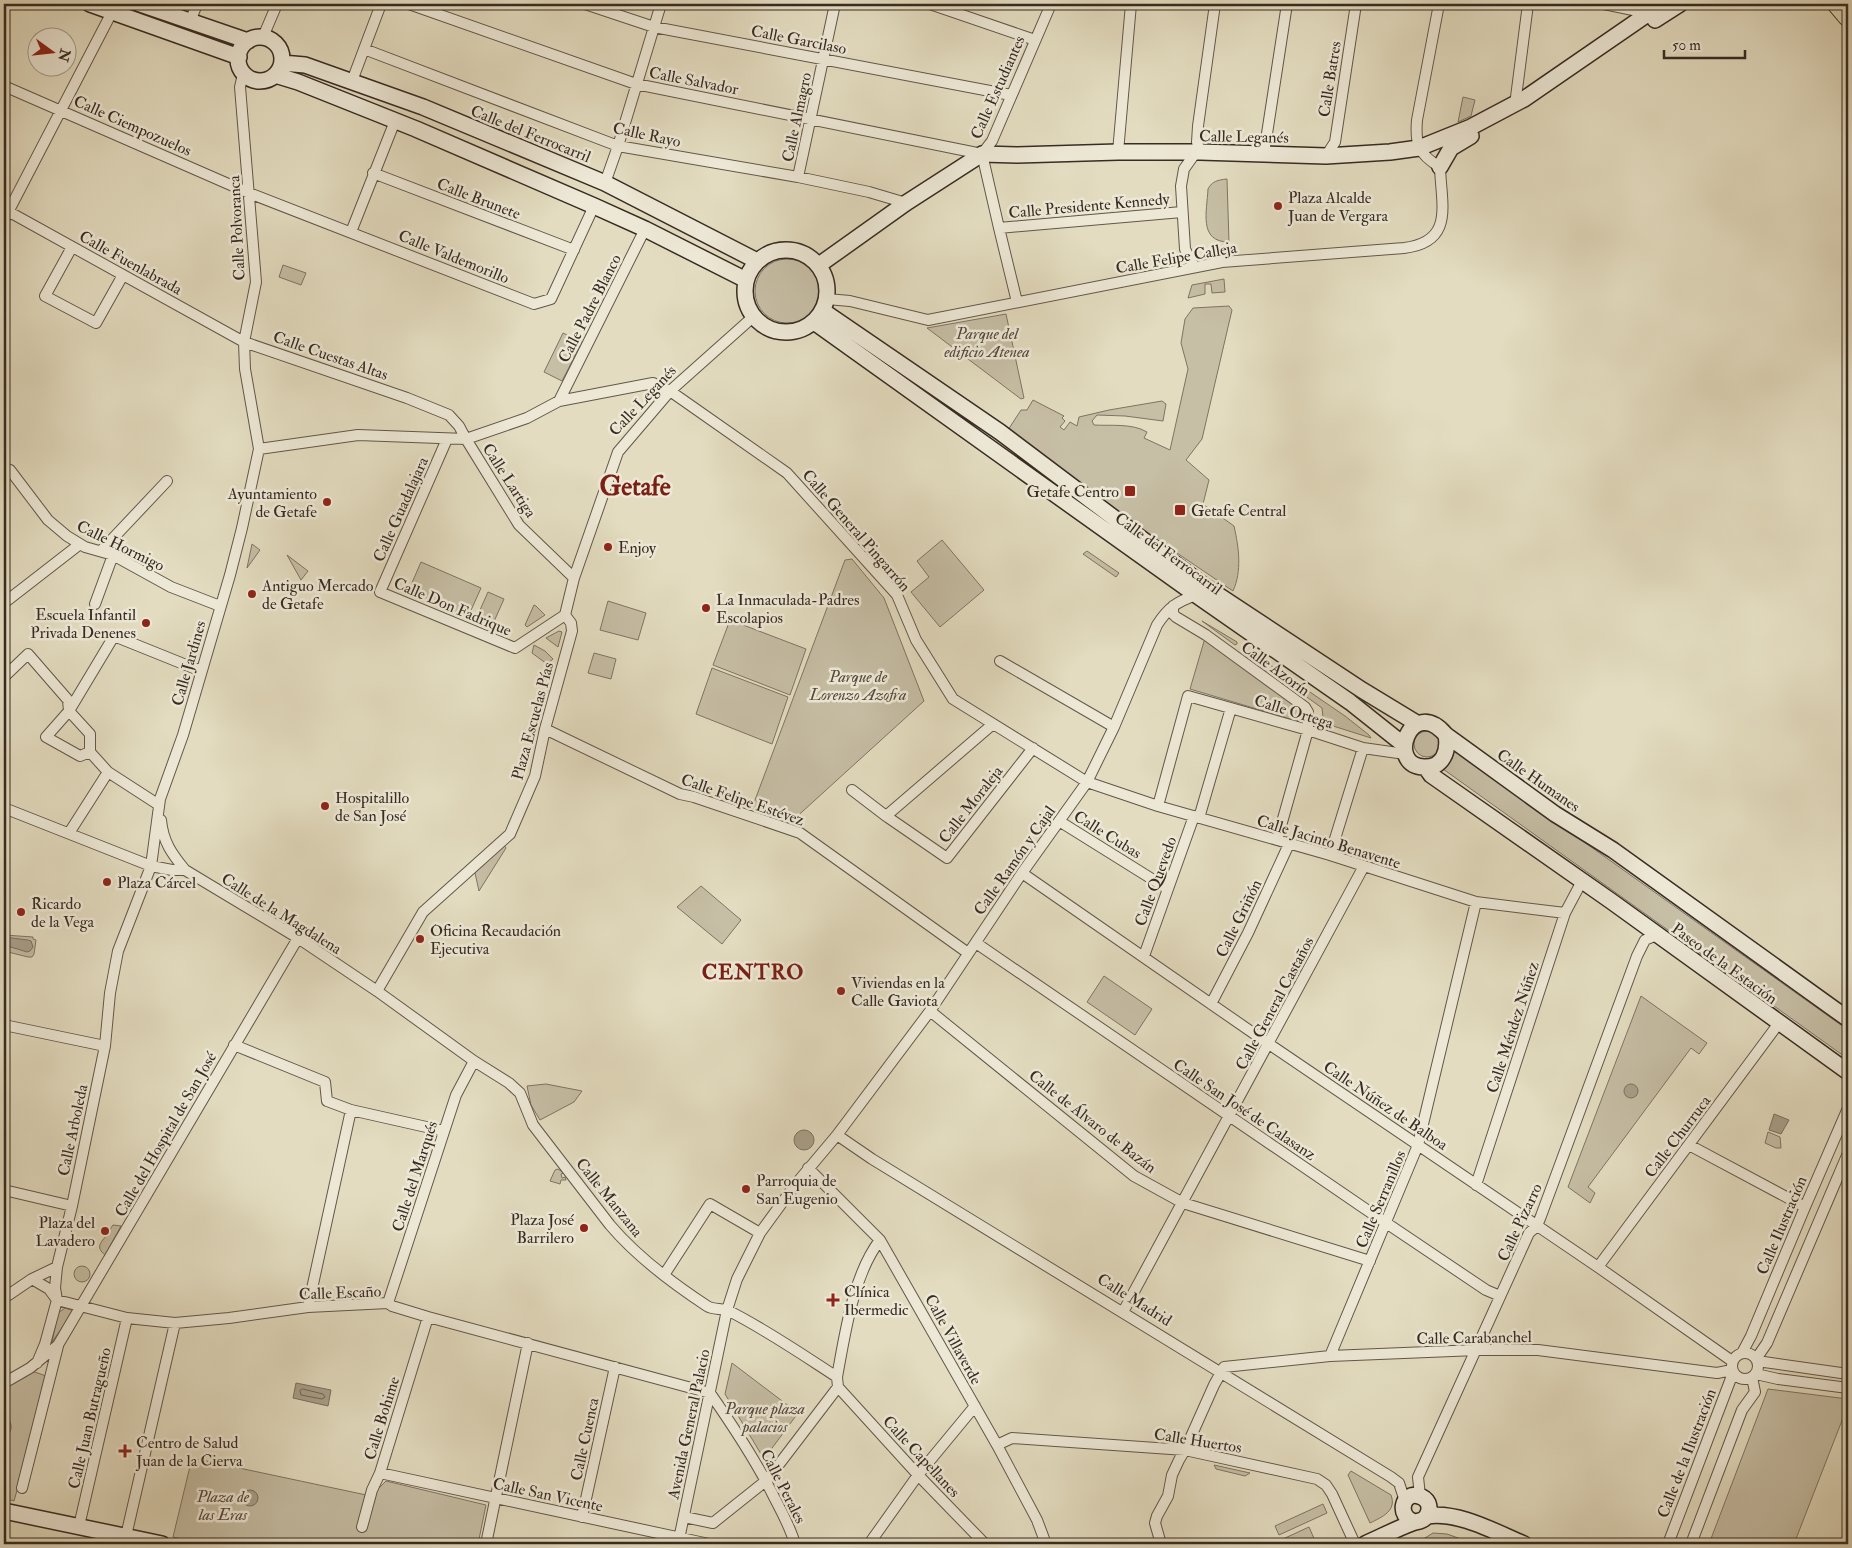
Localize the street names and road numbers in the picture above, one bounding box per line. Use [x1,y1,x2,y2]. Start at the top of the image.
street label: Calle Garcilaso [749,21,849,59]
street label: Calle Estudiantes [966,33,1030,142]
street label: Calle Batres [1314,40,1346,119]
street label: Calle Salvador [647,62,740,99]
street label: Calle Almagro [778,70,816,164]
street label: Calle Ciempozuelos [70,91,195,162]
street label: Calle del Ferrocarril [468,101,594,167]
street label: Calle Rayo [611,118,683,152]
street label: Calle Leganés [1199,126,1289,148]
street label: Calle Polvoranca [224,174,250,281]
street label: Calle Brunete [434,174,524,224]
street label: Calle Presidente Kennedy [1008,189,1171,223]
street label: Calle Fuenlabrada [75,226,186,300]
street label: Calle Valdemorillo [395,226,512,288]
street label: Calle Felipe Calleja [1114,237,1239,279]
street label: Calle Padre Blanco [554,251,626,366]
street label: Calle Cuestas Altas [270,327,391,385]
street label: Calle Leganés [605,361,681,440]
street label: Calle Lartiga [478,440,541,522]
street label: Calle Guadalajara [369,453,433,565]
street label: Calle General Pingarrón [798,465,915,596]
street label: Calle del Ferrocarril [1111,508,1226,599]
street label: Calle Hormigo [73,516,168,576]
street label: Calle Don Fadrique [391,573,515,641]
street label: Calle Jardines [167,618,212,708]
street label: Calle Azorín [1237,637,1314,701]
street label: Plaza Escuelas Pías [508,660,558,782]
street label: Calle Ortega [1252,690,1336,734]
street label: Calle Humanes [1493,745,1584,817]
street label: Calle Moraleja [934,762,1008,847]
street label: Calle Felipe Estévez [678,769,807,831]
street label: Calle Ramón y Cajal [970,802,1060,919]
street label: Calle Cubas [1070,806,1145,864]
street label: Calle Jacinto Benavente [1254,811,1403,874]
street label: Calle Quevedo [1130,834,1181,929]
street label: Calle de la Magdalena [218,869,346,959]
street label: Calle Griñón [1211,876,1266,961]
street label: Paseo de la Estación [1668,919,1781,1009]
street label: Calle General Castaños [1231,933,1319,1074]
street label: Calle Méndez Núñez [1482,959,1544,1096]
street label: Calle del Hospital de San José [110,1048,222,1221]
street label: Calle San José de Calasanz [1169,1055,1320,1166]
street label: Calle Núñez de Balboa [1319,1057,1452,1155]
street label: Calle de Álvaro de Bazán [1025,1065,1161,1178]
street label: Calle Arboleda [54,1082,93,1178]
street label: Calle Churruca [1640,1091,1716,1182]
street label: Calle del Marqués [388,1118,442,1234]
street label: Calle Serranillos [1351,1147,1411,1251]
street label: Calle Manzana [571,1154,647,1241]
street label: Calle Ilustración [1752,1173,1812,1278]
street label: Calle Pizarro [1493,1180,1547,1265]
street label: Calle Madrid [1093,1269,1176,1331]
street label: Calle Escaño [299,1282,382,1304]
street label: Calle Villaverde [920,1291,986,1388]
street label: Calle Carabanchel [1416,1327,1532,1349]
street label: Calle Juan Butragueño [64,1345,117,1491]
street label: Avenida General Palacio [663,1347,715,1502]
street label: Calle Bohime [360,1374,404,1462]
street label: Calle de la Ilustración [1653,1386,1721,1521]
street label: Calle Cuenca [566,1396,604,1482]
street label: Calle Capellanes [878,1412,964,1502]
street label: Calle Huertos [1153,1424,1243,1458]
street label: Calle Perales [756,1446,810,1527]
street label: Calle San Vicente [491,1474,605,1516]

